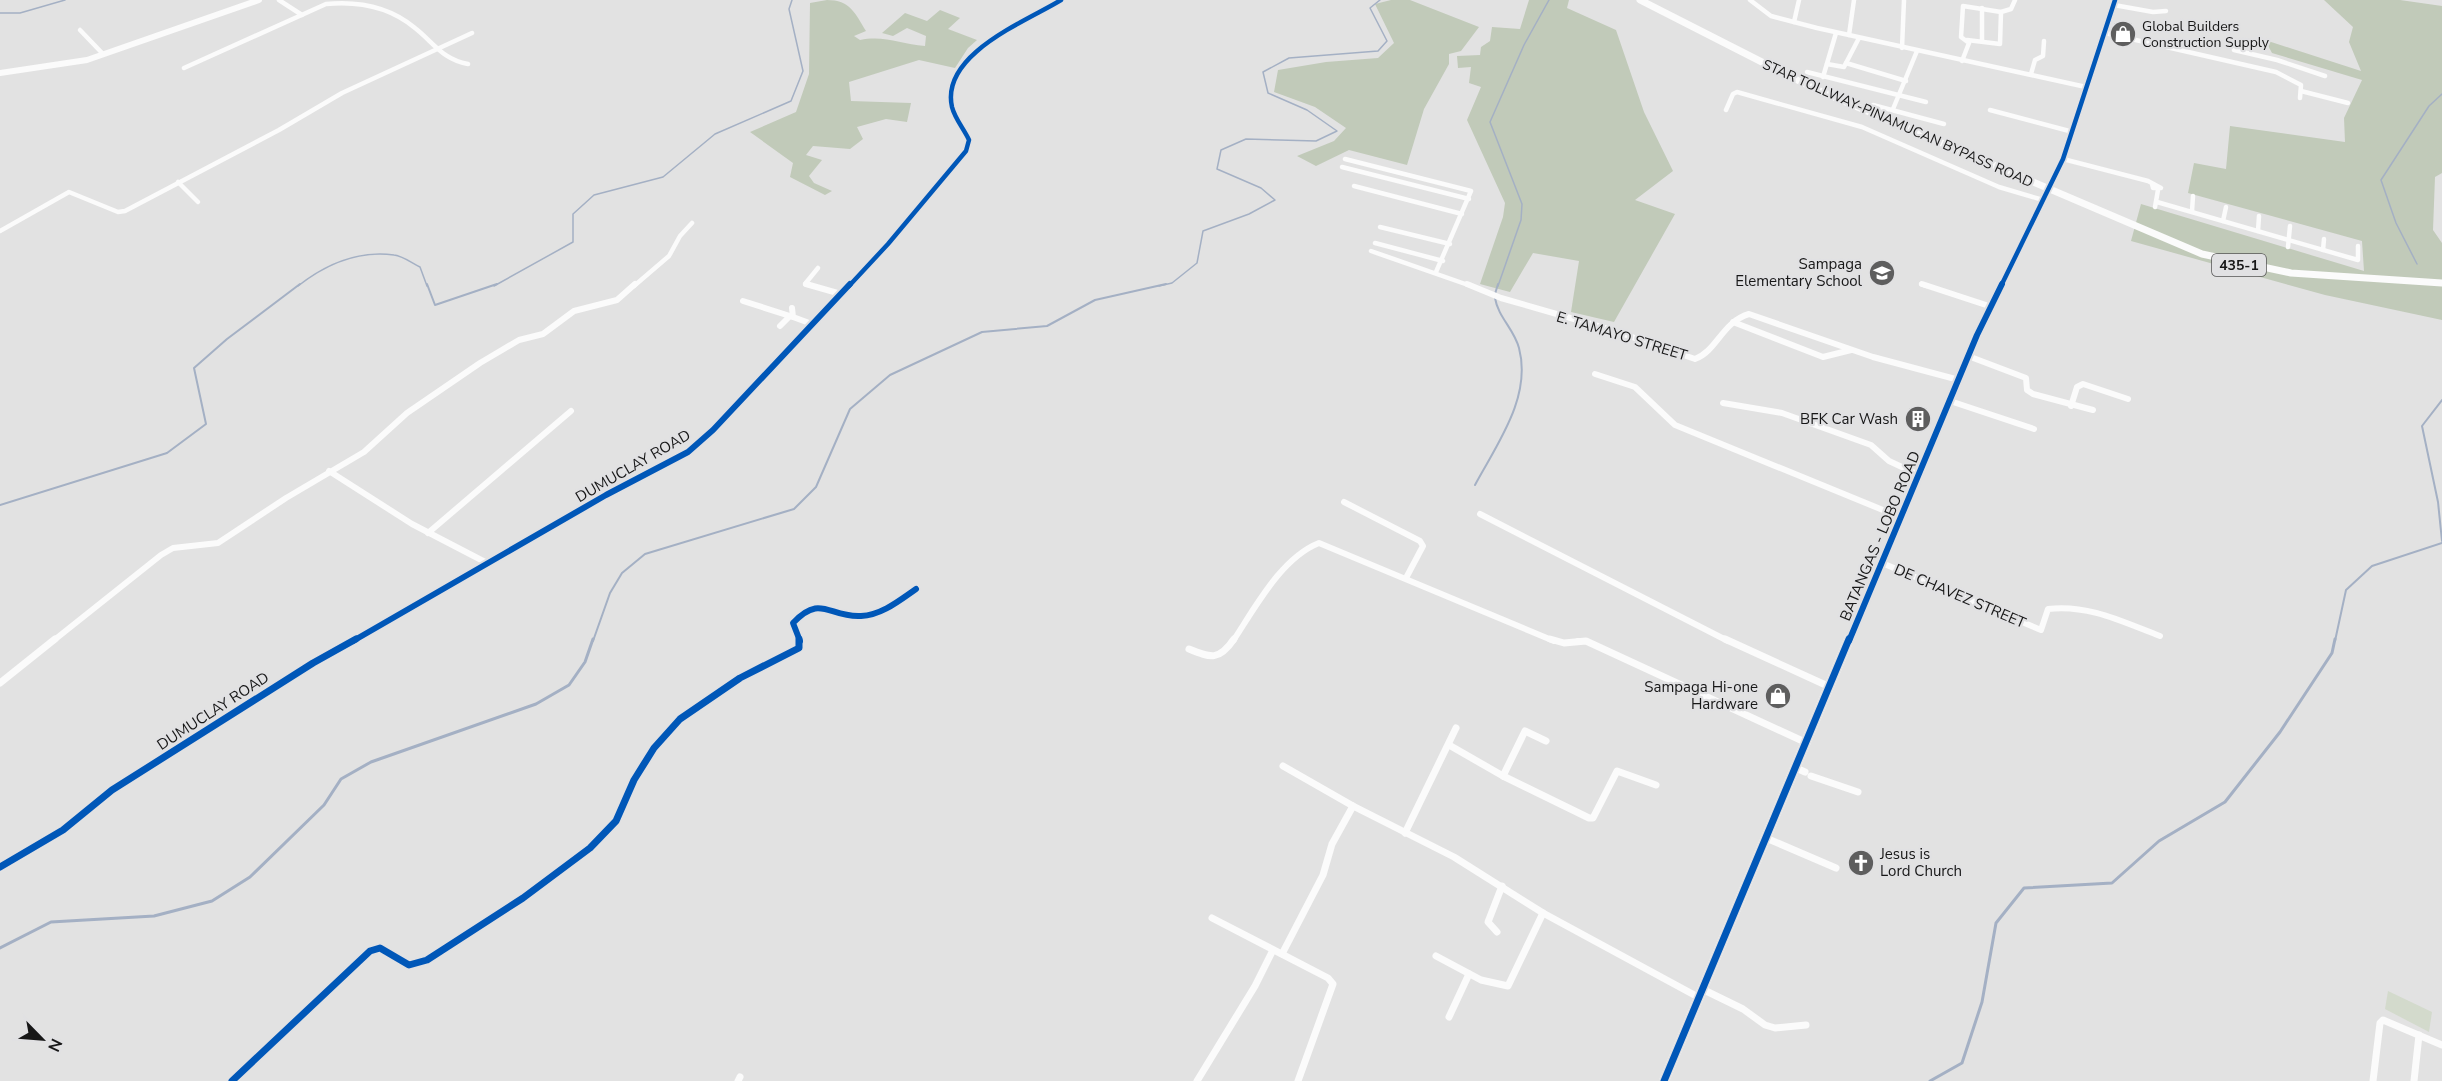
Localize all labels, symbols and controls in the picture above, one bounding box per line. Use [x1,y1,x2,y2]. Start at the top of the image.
place label: Global Builders Construction Supply [2142,17,2270,52]
shop icon: Global Builders Construction Supply [2108,19,2138,49]
street label: STAR TOLLWAY-PINAMUCAN BYPASS ROAD [1759,55,2036,192]
place label: Sampaga Elementary School [1735,254,1863,291]
road number: 435-1 [2212,254,2266,276]
school or university icon: Sampaga Elementary School [1867,258,1897,288]
street label: E. TAMAYO STREET [1554,307,1690,365]
building icon: BFK Car Wash [1903,404,1933,434]
place label: BFK Car Wash [1800,409,1898,429]
street label: DUMUCLAY ROAD [572,425,694,507]
street label: BATANGAS - LOBO ROAD [1835,448,1925,624]
street label: DE CHAVEZ STREET [1891,559,2029,633]
street label: DUMUCLAY ROAD [153,667,273,755]
place label: Sampaga Hi-one Hardware [1644,677,1758,714]
shop icon: Sampaga Hi-one Hardware [1763,681,1793,711]
place label: Jesus is Lord Church [1879,844,1962,881]
church icon: Jesus is Lord Church [1846,848,1876,878]
north arrow [12,1009,72,1069]
text: N [42,1035,67,1055]

